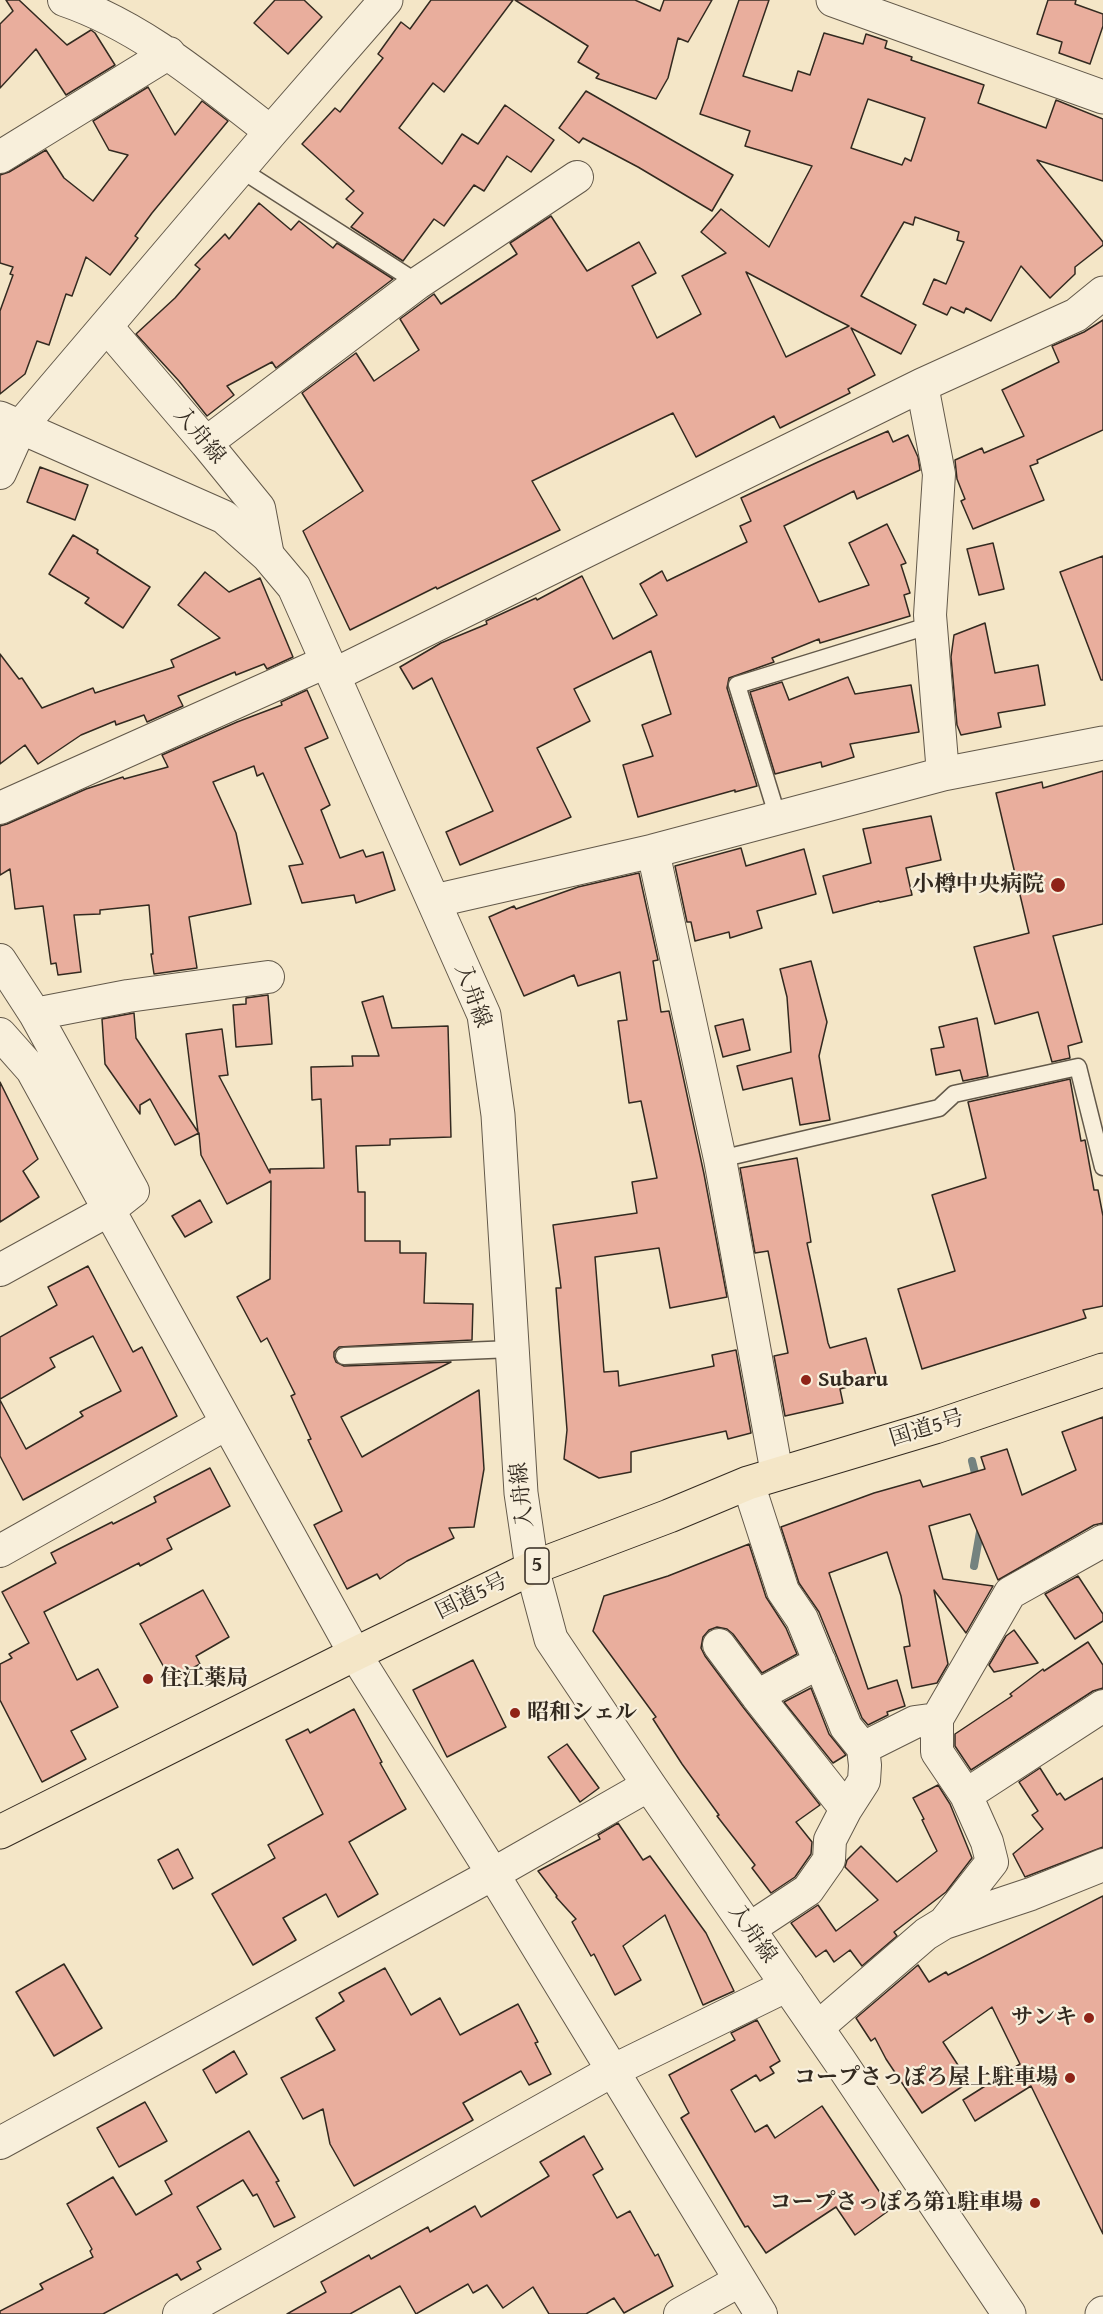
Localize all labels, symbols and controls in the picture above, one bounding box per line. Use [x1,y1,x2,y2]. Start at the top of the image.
street label: 入舟線 [168,402,230,470]
place label: 小樽中央病院 [912,872,1044,898]
marker: 小樽中央病院 [1049,876,1067,894]
street label: 入舟線 [448,960,496,1032]
place label: Subaru [818,1367,888,1393]
marker: Subaru [799,1373,813,1387]
street label: 国道5号 [887,1405,967,1453]
street label: 入舟線 [506,1461,540,1529]
road number: 5 [525,1548,549,1584]
street label: 国道5号 [432,1568,512,1626]
place label: 住江薬局 [160,1666,248,1692]
marker: 住江薬局 [141,1672,155,1686]
place label: 昭和シェル [527,1700,637,1726]
marker: 昭和シェル [508,1706,522,1720]
street label: 入舟線 [722,1899,782,1969]
place label: サンキ [1011,2005,1077,2031]
marker: サンキ [1082,2011,1096,2025]
place label: コープさっぽろ屋上駐車場 [794,2065,1058,2091]
marker: コープさっぽろ屋上駐車場 [1063,2071,1077,2085]
place label: コープさっぽろ第1駐車場 [770,2190,1023,2216]
marker: コープさっぽろ第1駐車場 [1028,2196,1042,2210]

